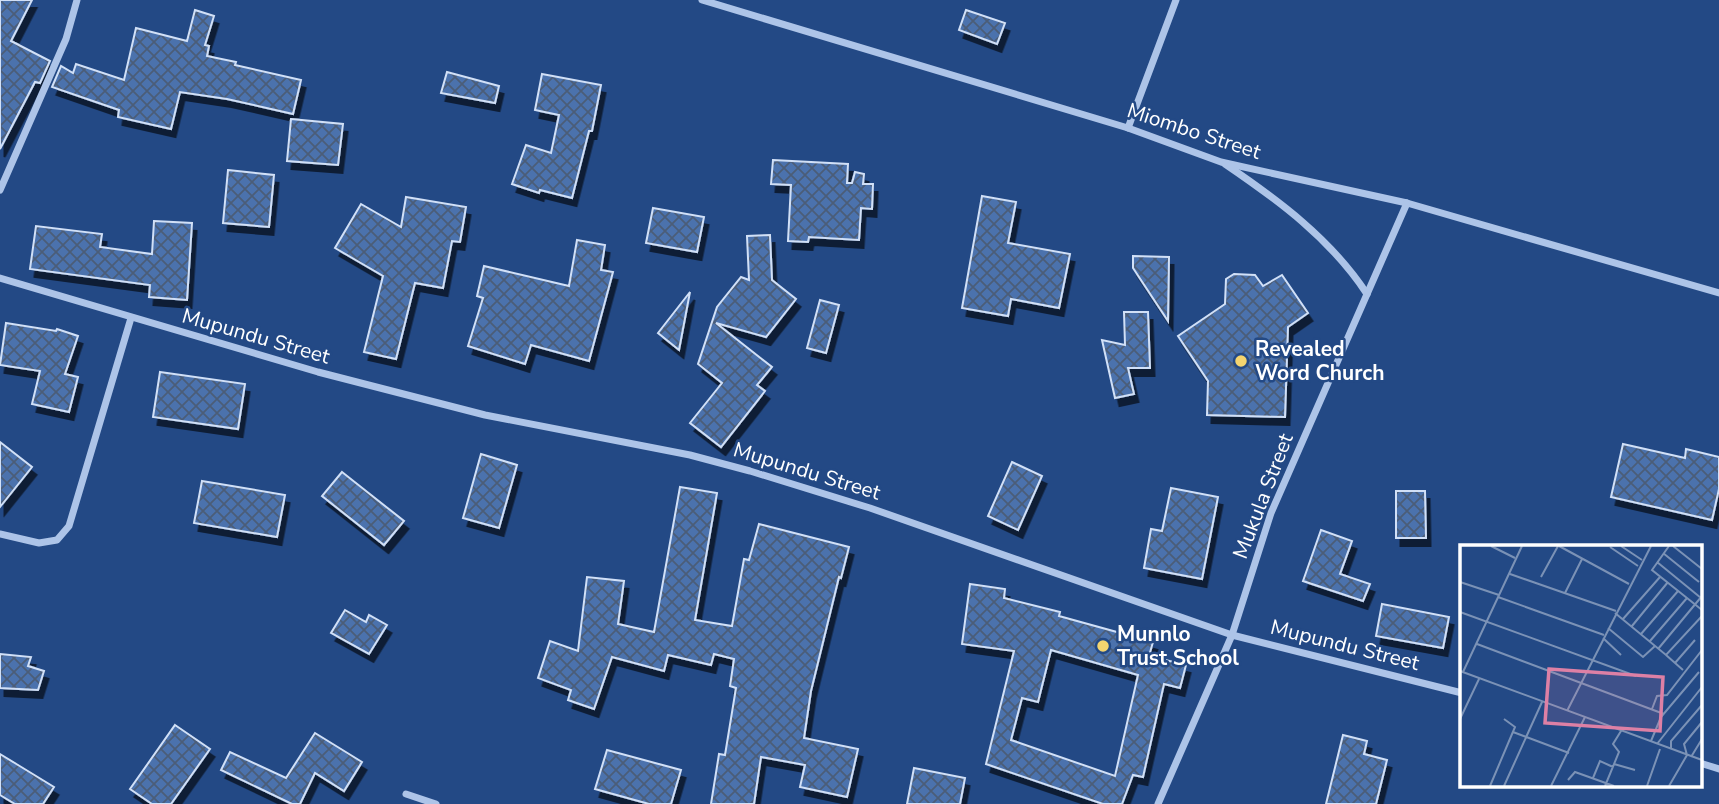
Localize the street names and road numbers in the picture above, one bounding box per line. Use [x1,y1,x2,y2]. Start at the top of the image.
street label: Miombo Street [1124,96,1265,166]
street label: Mupundu Street [179,302,334,371]
street label: Mukula Street [1226,429,1300,563]
street label: Mupundu Street [730,435,885,507]
street label: Mupundu Street [1268,613,1423,677]

